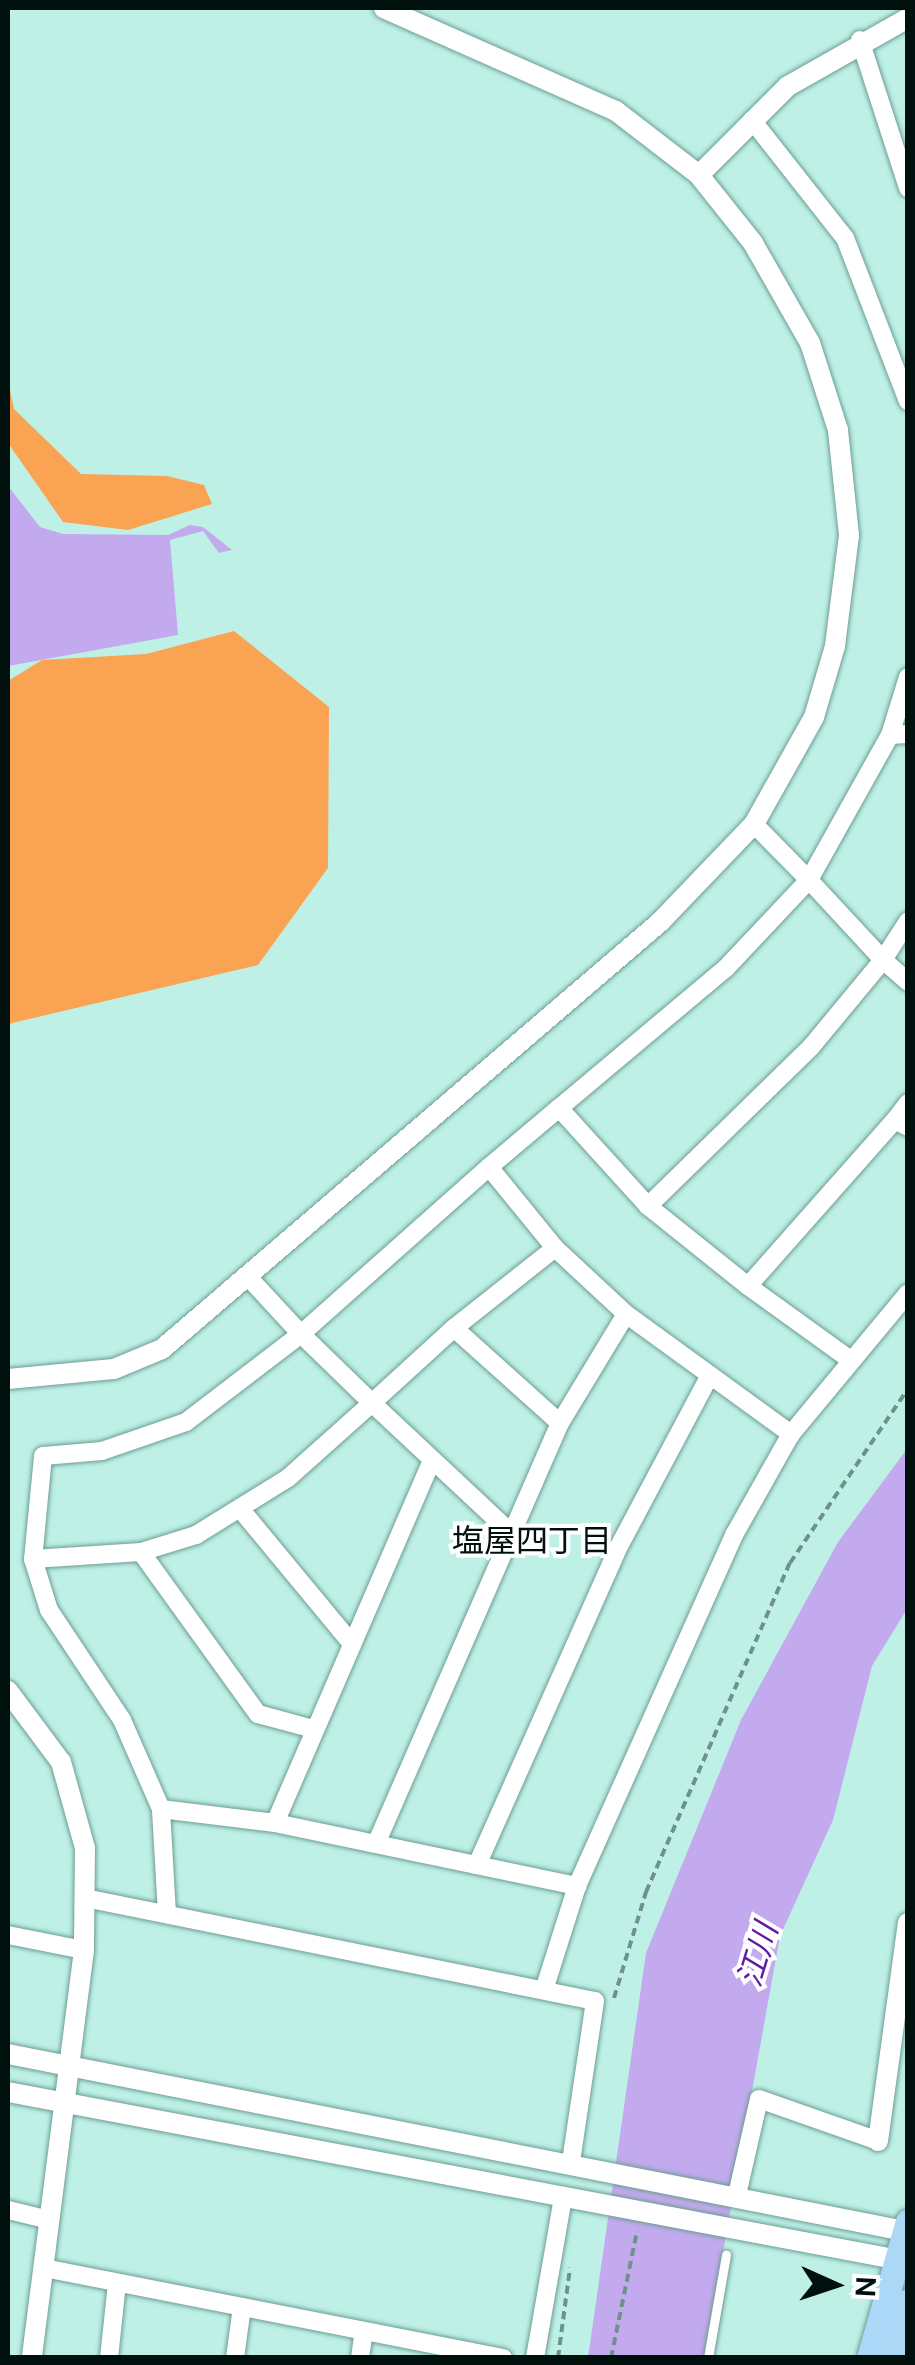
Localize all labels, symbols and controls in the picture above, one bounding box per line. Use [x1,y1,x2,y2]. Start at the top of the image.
district label: 塩屋四丁目 [452,1522,612,1560]
water label: 江川 [730,1919,786,1991]
north arrow [785,2235,885,2335]
text: N [846,2275,884,2298]

